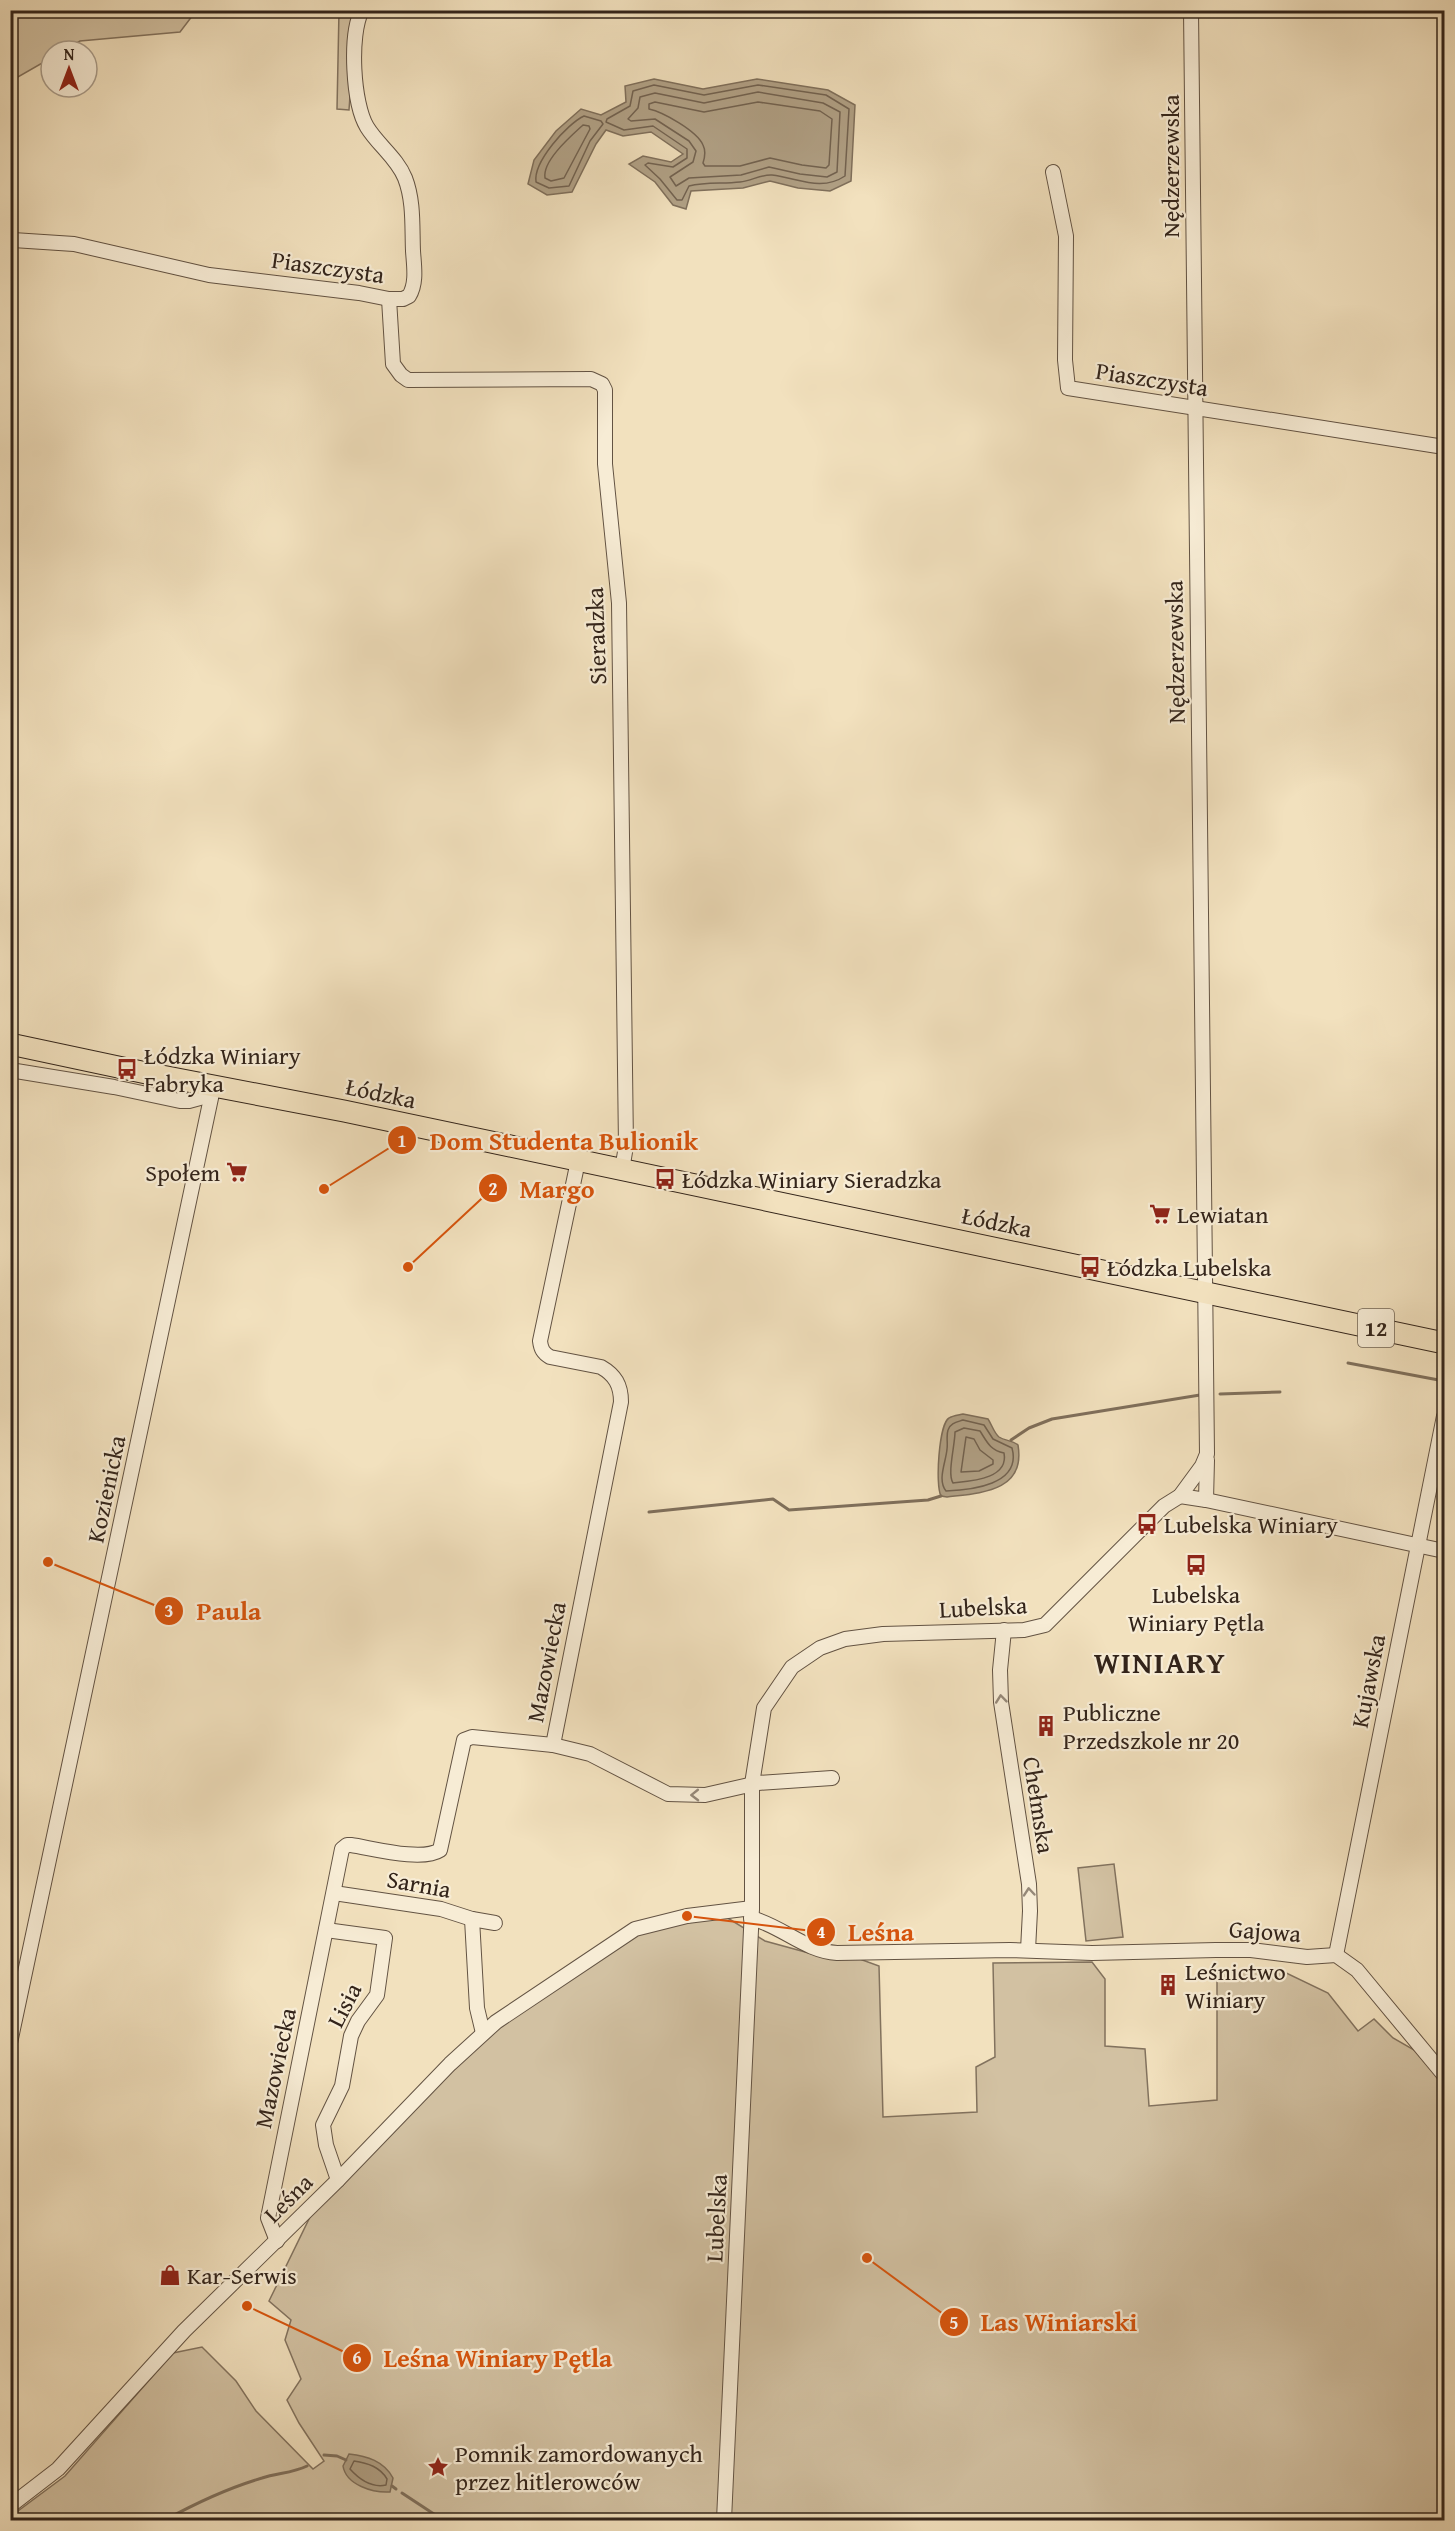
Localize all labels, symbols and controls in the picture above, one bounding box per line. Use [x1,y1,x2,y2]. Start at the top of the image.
north arrow [39,39,99,99]
text: N [64,42,75,66]
street label: Nędzerzewska [1153,94,1188,238]
street label: Piaszczysta [269,242,387,292]
street label: Piaszczysta [1093,353,1211,405]
street label: Nędzerzewska [1156,579,1194,724]
street label: Sieradzka [577,586,615,685]
place label: Łódzka Winiary Fabryka [144,1038,301,1101]
bus stop icon: Łódzka Winiary Fabryka [115,1057,139,1081]
street label: Łódzka [343,1069,420,1118]
callout: Dom Studenta Bulionik [387,1118,710,1162]
text: Dom Studenta Bulionik [430,1121,698,1160]
text: 1 [397,1127,407,1154]
place label: Społem [145,1155,220,1190]
supermarket icon: Społem [225,1160,249,1184]
place label: Łódzka Winiary Sieradzka [682,1162,942,1197]
callout: Margo [478,1166,607,1210]
bus stop icon: Łódzka Winiary Sieradzka [653,1167,677,1191]
text: Margo [519,1169,595,1208]
text: 2 [488,1175,498,1202]
place label: Lewiatan [1177,1197,1269,1232]
street label: Łódzka [959,1198,1036,1247]
supermarket icon: Lewiatan [1148,1202,1172,1226]
place label: Łódzka Lubelska [1107,1250,1272,1285]
bus stop icon: Łódzka Lubelska [1078,1255,1102,1279]
road number: 12 [1358,1309,1394,1347]
street label: Kozienicka [78,1431,135,1546]
place label: Lubelska Winiary [1164,1507,1338,1542]
bus stop icon: Lubelska Winiary [1135,1512,1159,1536]
bus stop icon: Lubelska Winiary Pętla [1184,1553,1208,1577]
place label: Lubelska Winiary Pętla [1128,1577,1265,1640]
street label: Lubelska [938,1587,1029,1627]
callout: Paula [154,1589,273,1633]
text: Paula [197,1591,262,1630]
text: 3 [164,1597,174,1624]
street label: Mazowiecka [517,1598,575,1725]
street label: Kujawska [1342,1631,1394,1731]
district label: WINIARY [1094,1640,1226,1684]
one-way arrow [995,1694,1008,1704]
place label: Publiczne Przedszkole nr 20 [1063,1695,1239,1758]
building icon: Publiczne Przedszkole nr 20 [1034,1714,1058,1738]
street label: Chełmska [1014,1754,1064,1857]
one-way arrow [690,1789,699,1801]
street label: Sarnia [384,1861,454,1907]
one-way arrow [1023,1887,1036,1896]
callout: Leśna [806,1910,926,1954]
street label: Gajowa [1228,1911,1303,1951]
text: Leśna [848,1912,915,1951]
text: 4 [816,1918,826,1945]
place label: Leśnictwo Winiary [1185,1954,1286,2017]
building icon: Leśnictwo Winiary [1156,1973,1180,1997]
street label: Lisia [318,1976,370,2033]
street label: Mazowiecka [245,2004,305,2131]
street label: Leśna [255,2165,321,2231]
street label: Lubelska [696,2172,736,2263]
place label: Kar-Serwis [187,2258,297,2293]
shop icon: Kar-Serwis [158,2263,182,2287]
callout: Las Winiarski [939,2300,1149,2344]
text: Las Winiarski [981,2302,1137,2341]
text: 5 [949,2309,959,2336]
callout: Leśna Winiary Pętla [342,2336,624,2380]
text: Leśna Winiary Pętla [384,2338,613,2377]
text: 6 [352,2344,362,2371]
place label: Pomnik zamordowanych przez hitlerowców [455,2436,703,2499]
place icon: Pomnik zamordowanych przez hitlerowców [426,2455,450,2479]

